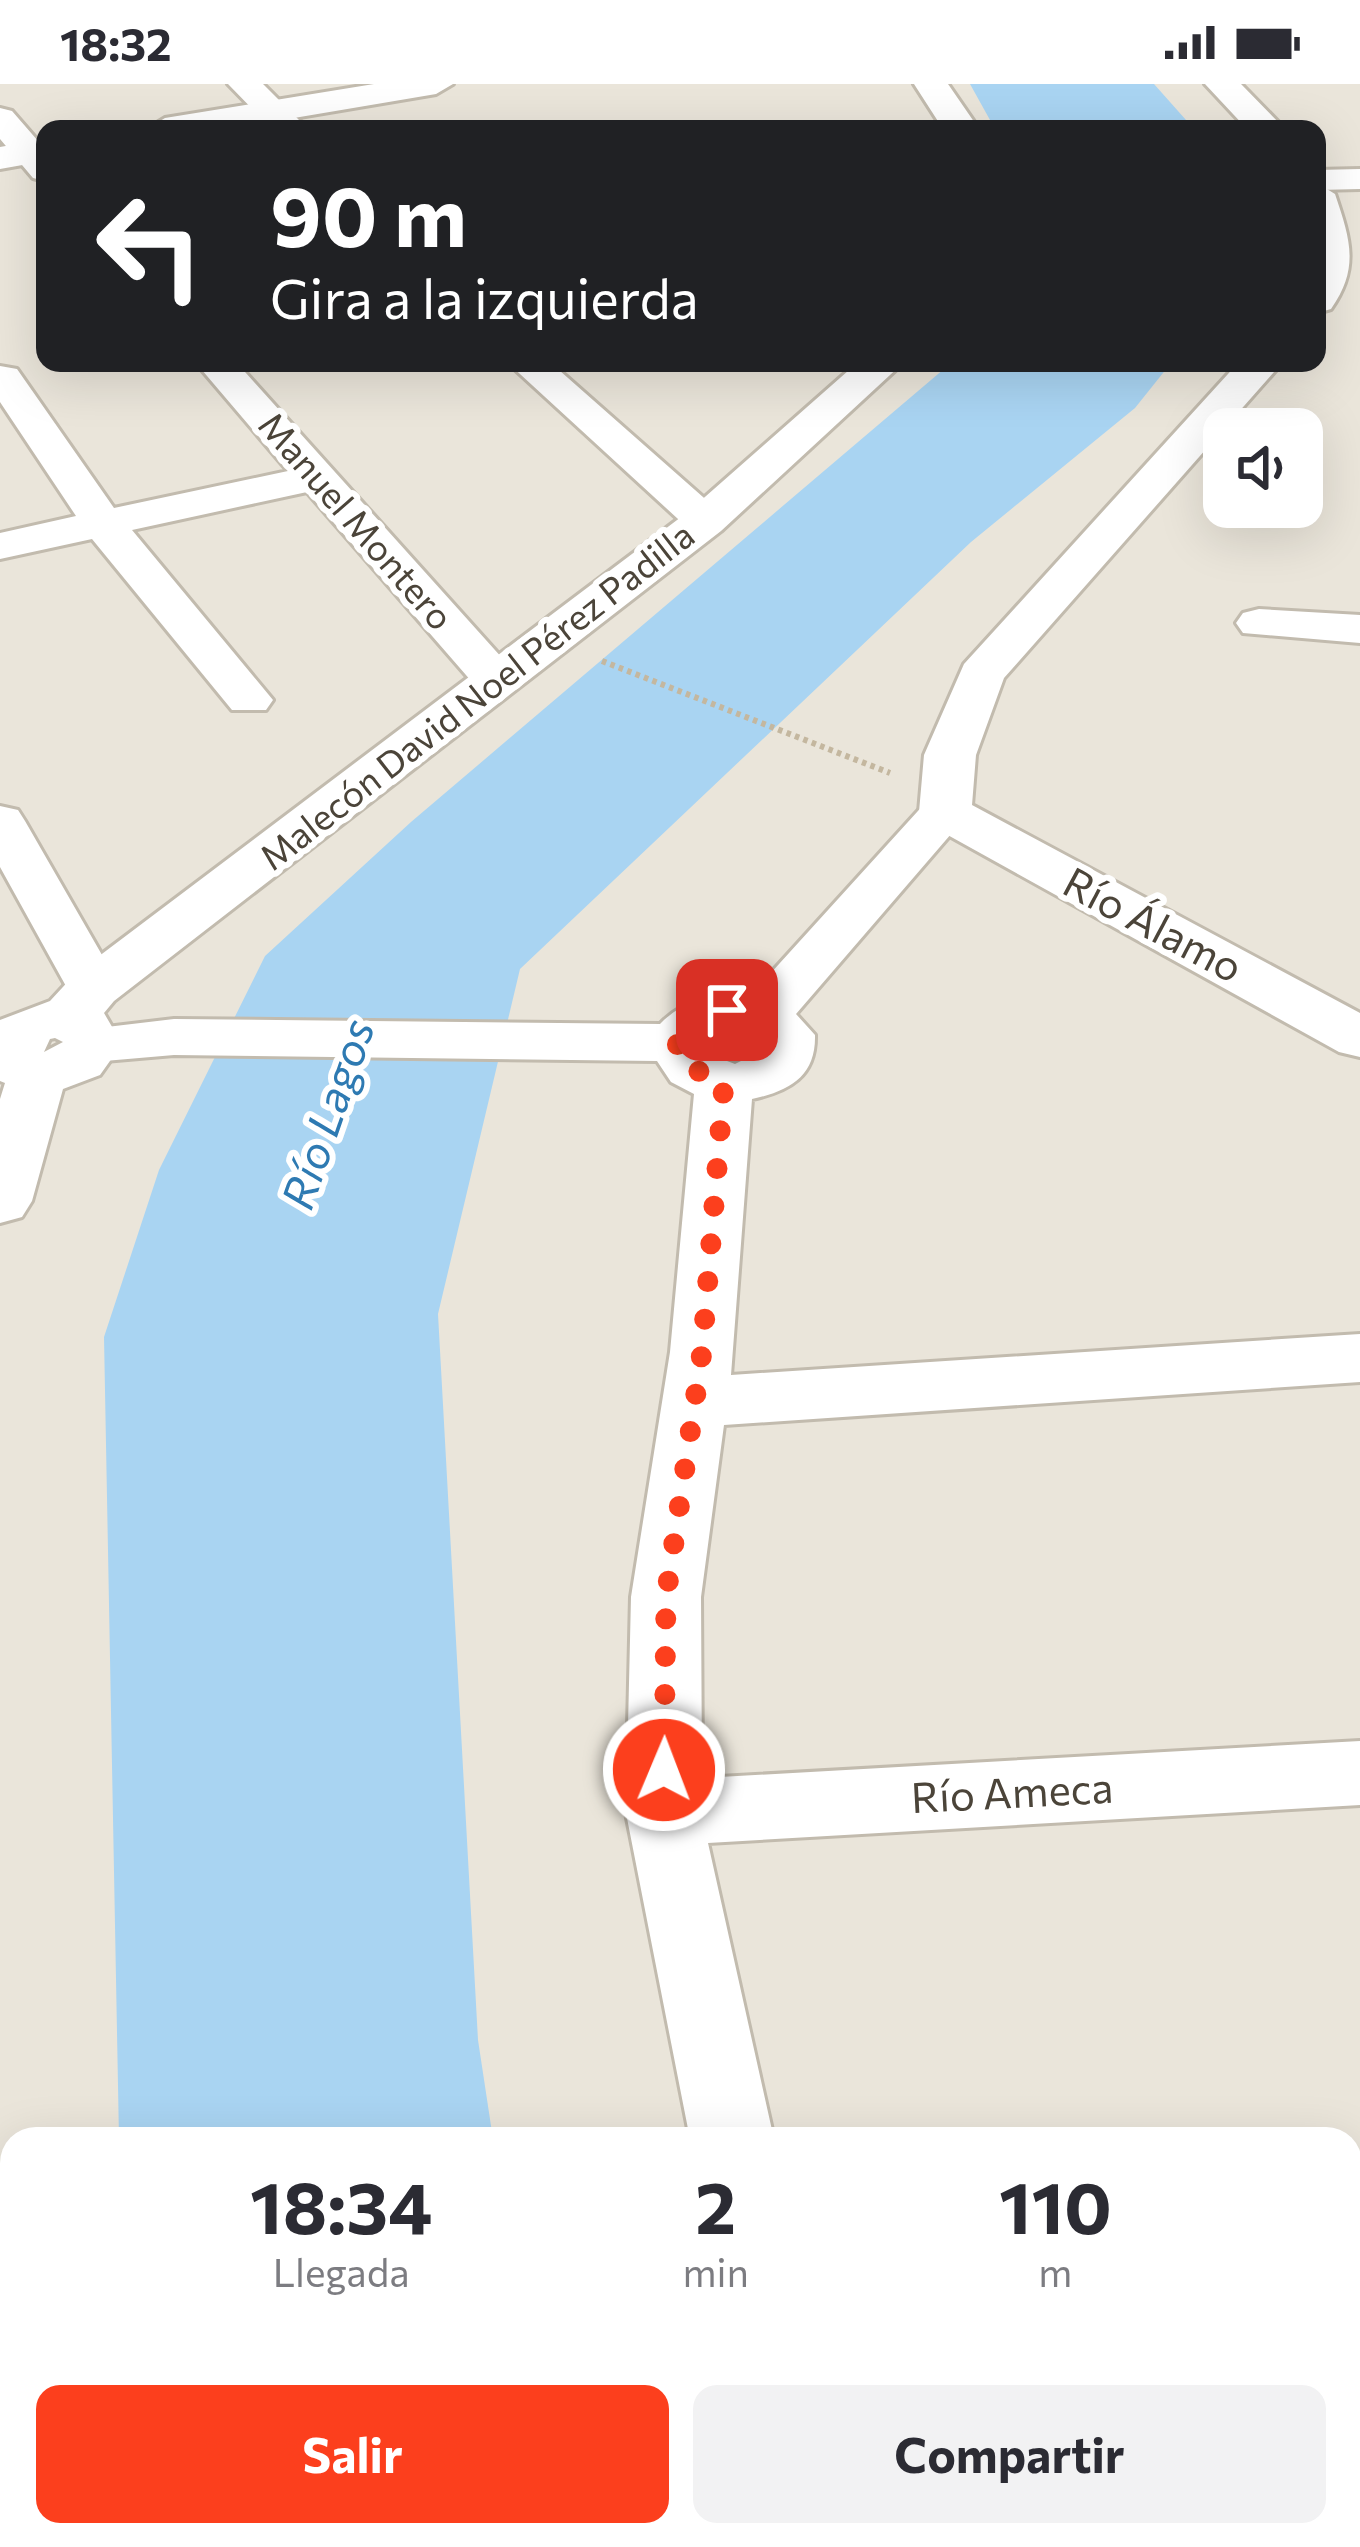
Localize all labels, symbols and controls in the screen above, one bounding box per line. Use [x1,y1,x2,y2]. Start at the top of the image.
text: 18:32 [60,15,172,70]
text: 90 m [270,162,467,264]
icon: left [72,168,228,324]
text: Gira a la izquierda [270,264,699,330]
street label: Manuel Montero [251,402,464,638]
map controls [1203,408,1323,528]
button: sound [1203,408,1323,528]
street label: Malecón David Noel Pérez Padilla [250,511,702,878]
street label: Río Álamo [1055,854,1252,992]
pin [676,959,778,1061]
icon: arrive [694,977,760,1043]
water label: Río Lagos [268,1011,384,1215]
position arrow [601,1707,727,1833]
street label: Río Ameca [909,1760,1114,1822]
text: 18:34 [250,2161,432,2249]
text: 2 [695,2161,736,2249]
text: 110 [999,2161,1112,2249]
text: Llegada [273,2247,410,2295]
text: min [682,2247,749,2295]
text: m [1038,2247,1072,2295]
button: Salir [36,2385,669,2523]
button: Compartir [693,2385,1326,2523]

